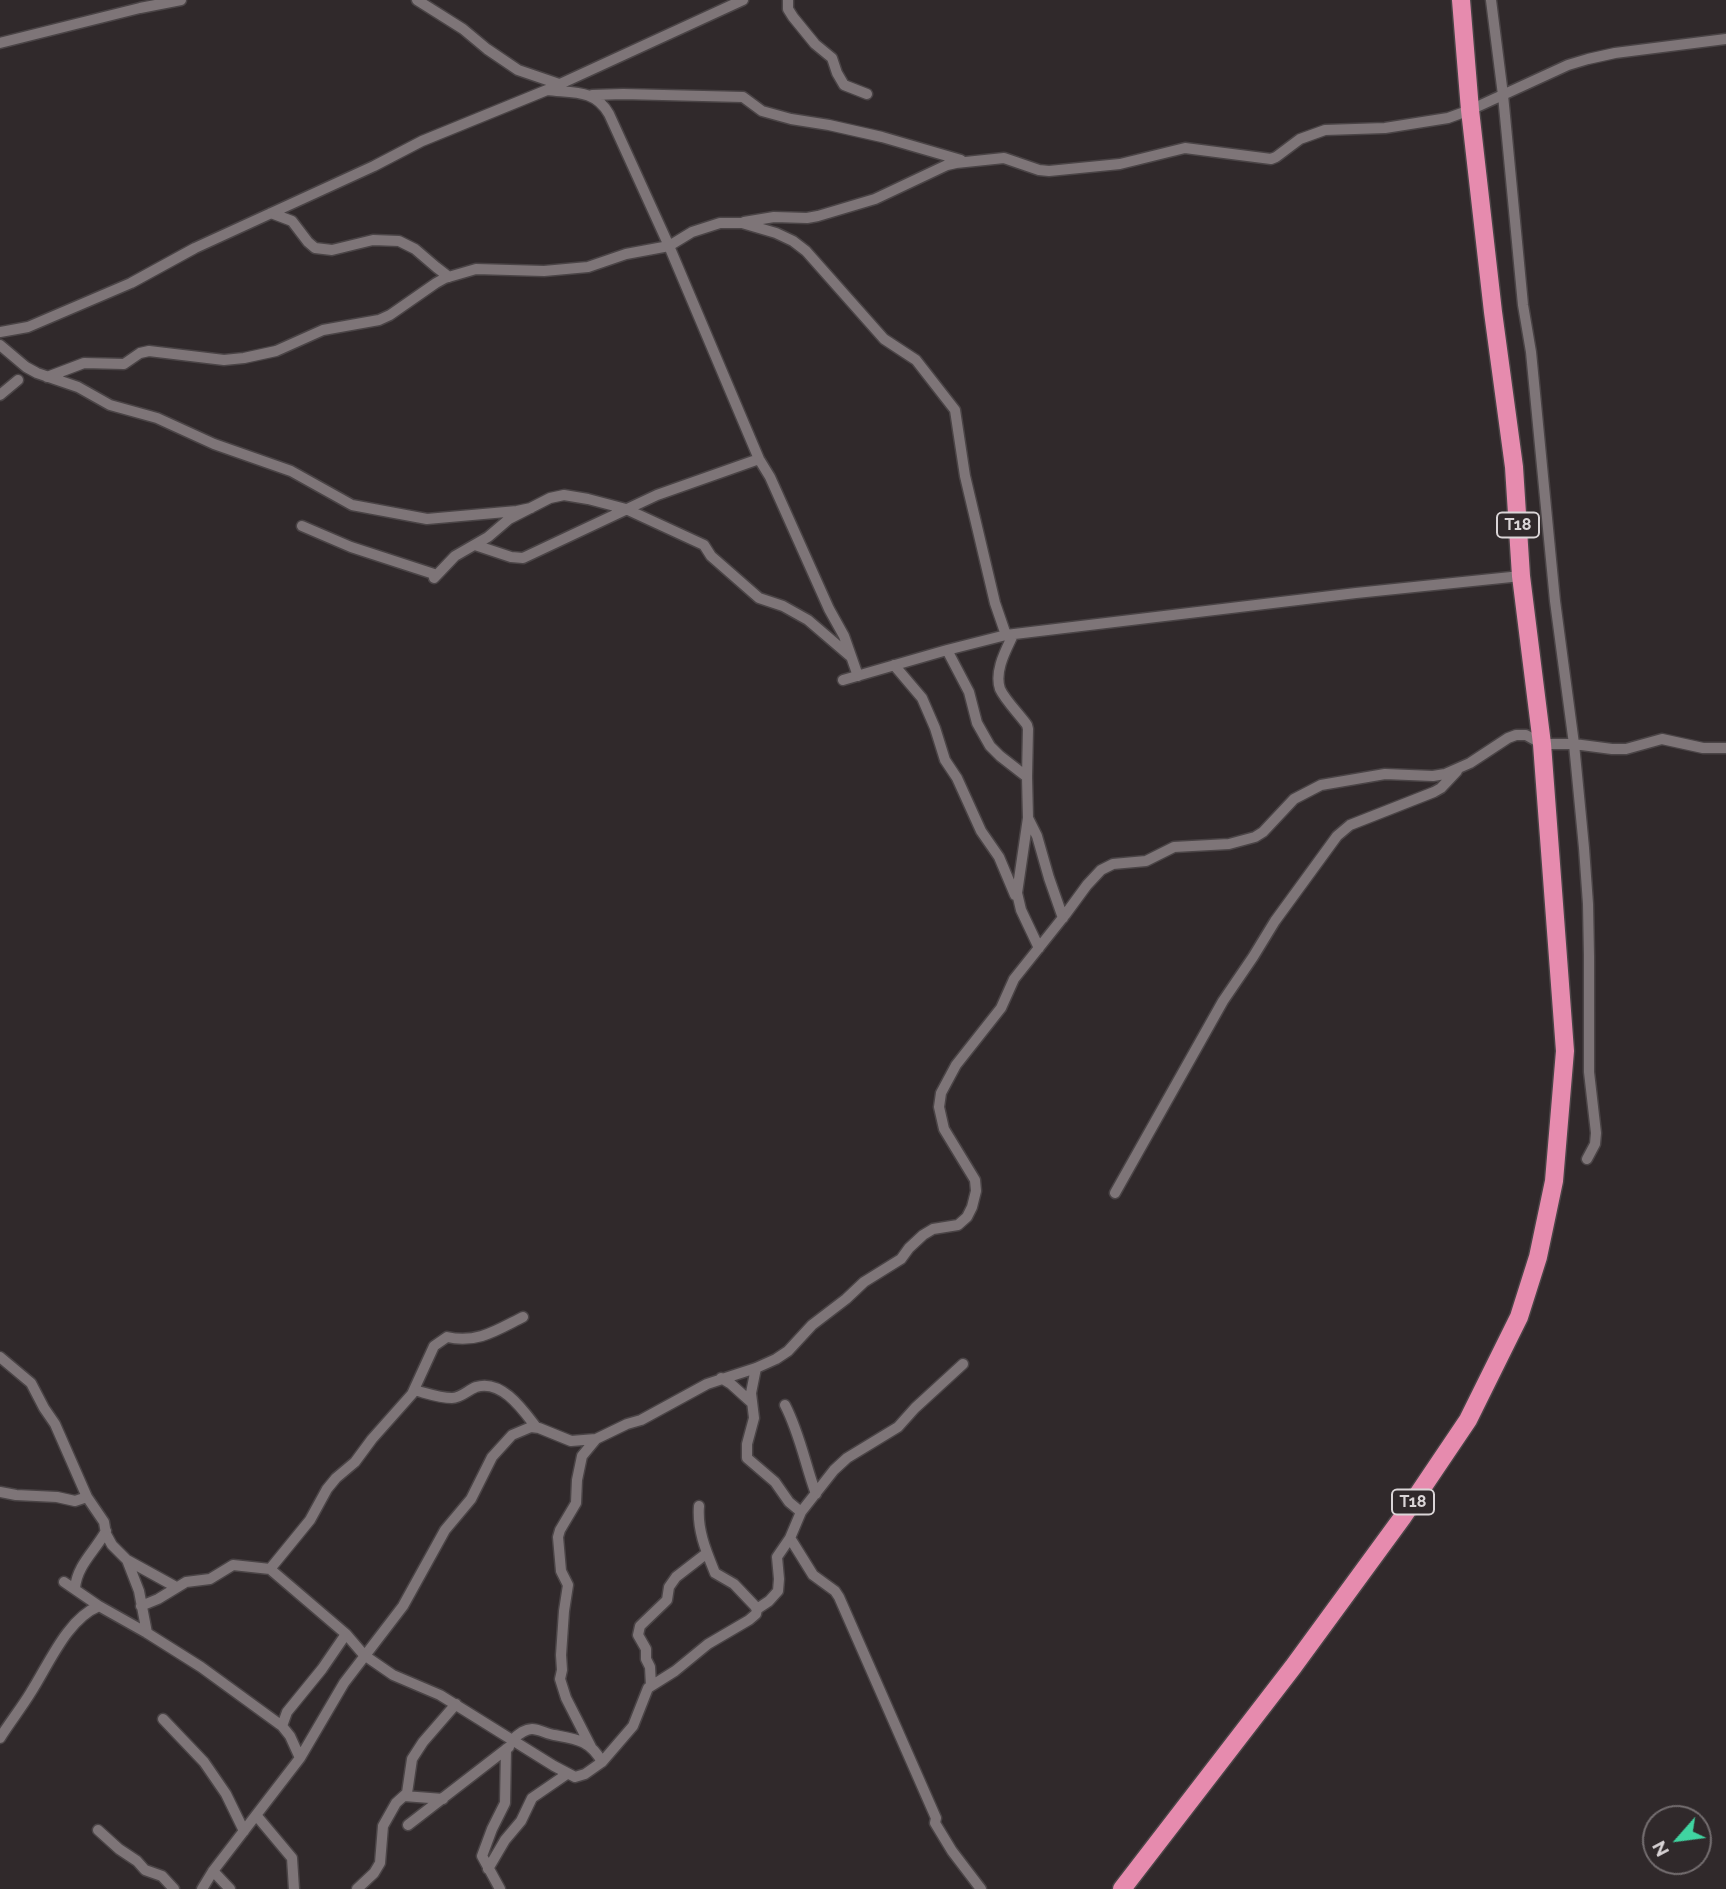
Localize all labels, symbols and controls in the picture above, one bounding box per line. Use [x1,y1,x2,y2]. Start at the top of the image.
road number: T18 [1497,512,1539,538]
road number: T18 [1392,1490,1434,1514]
north arrow [1642,1805,1712,1875]
text: N [1647,1837,1673,1860]

